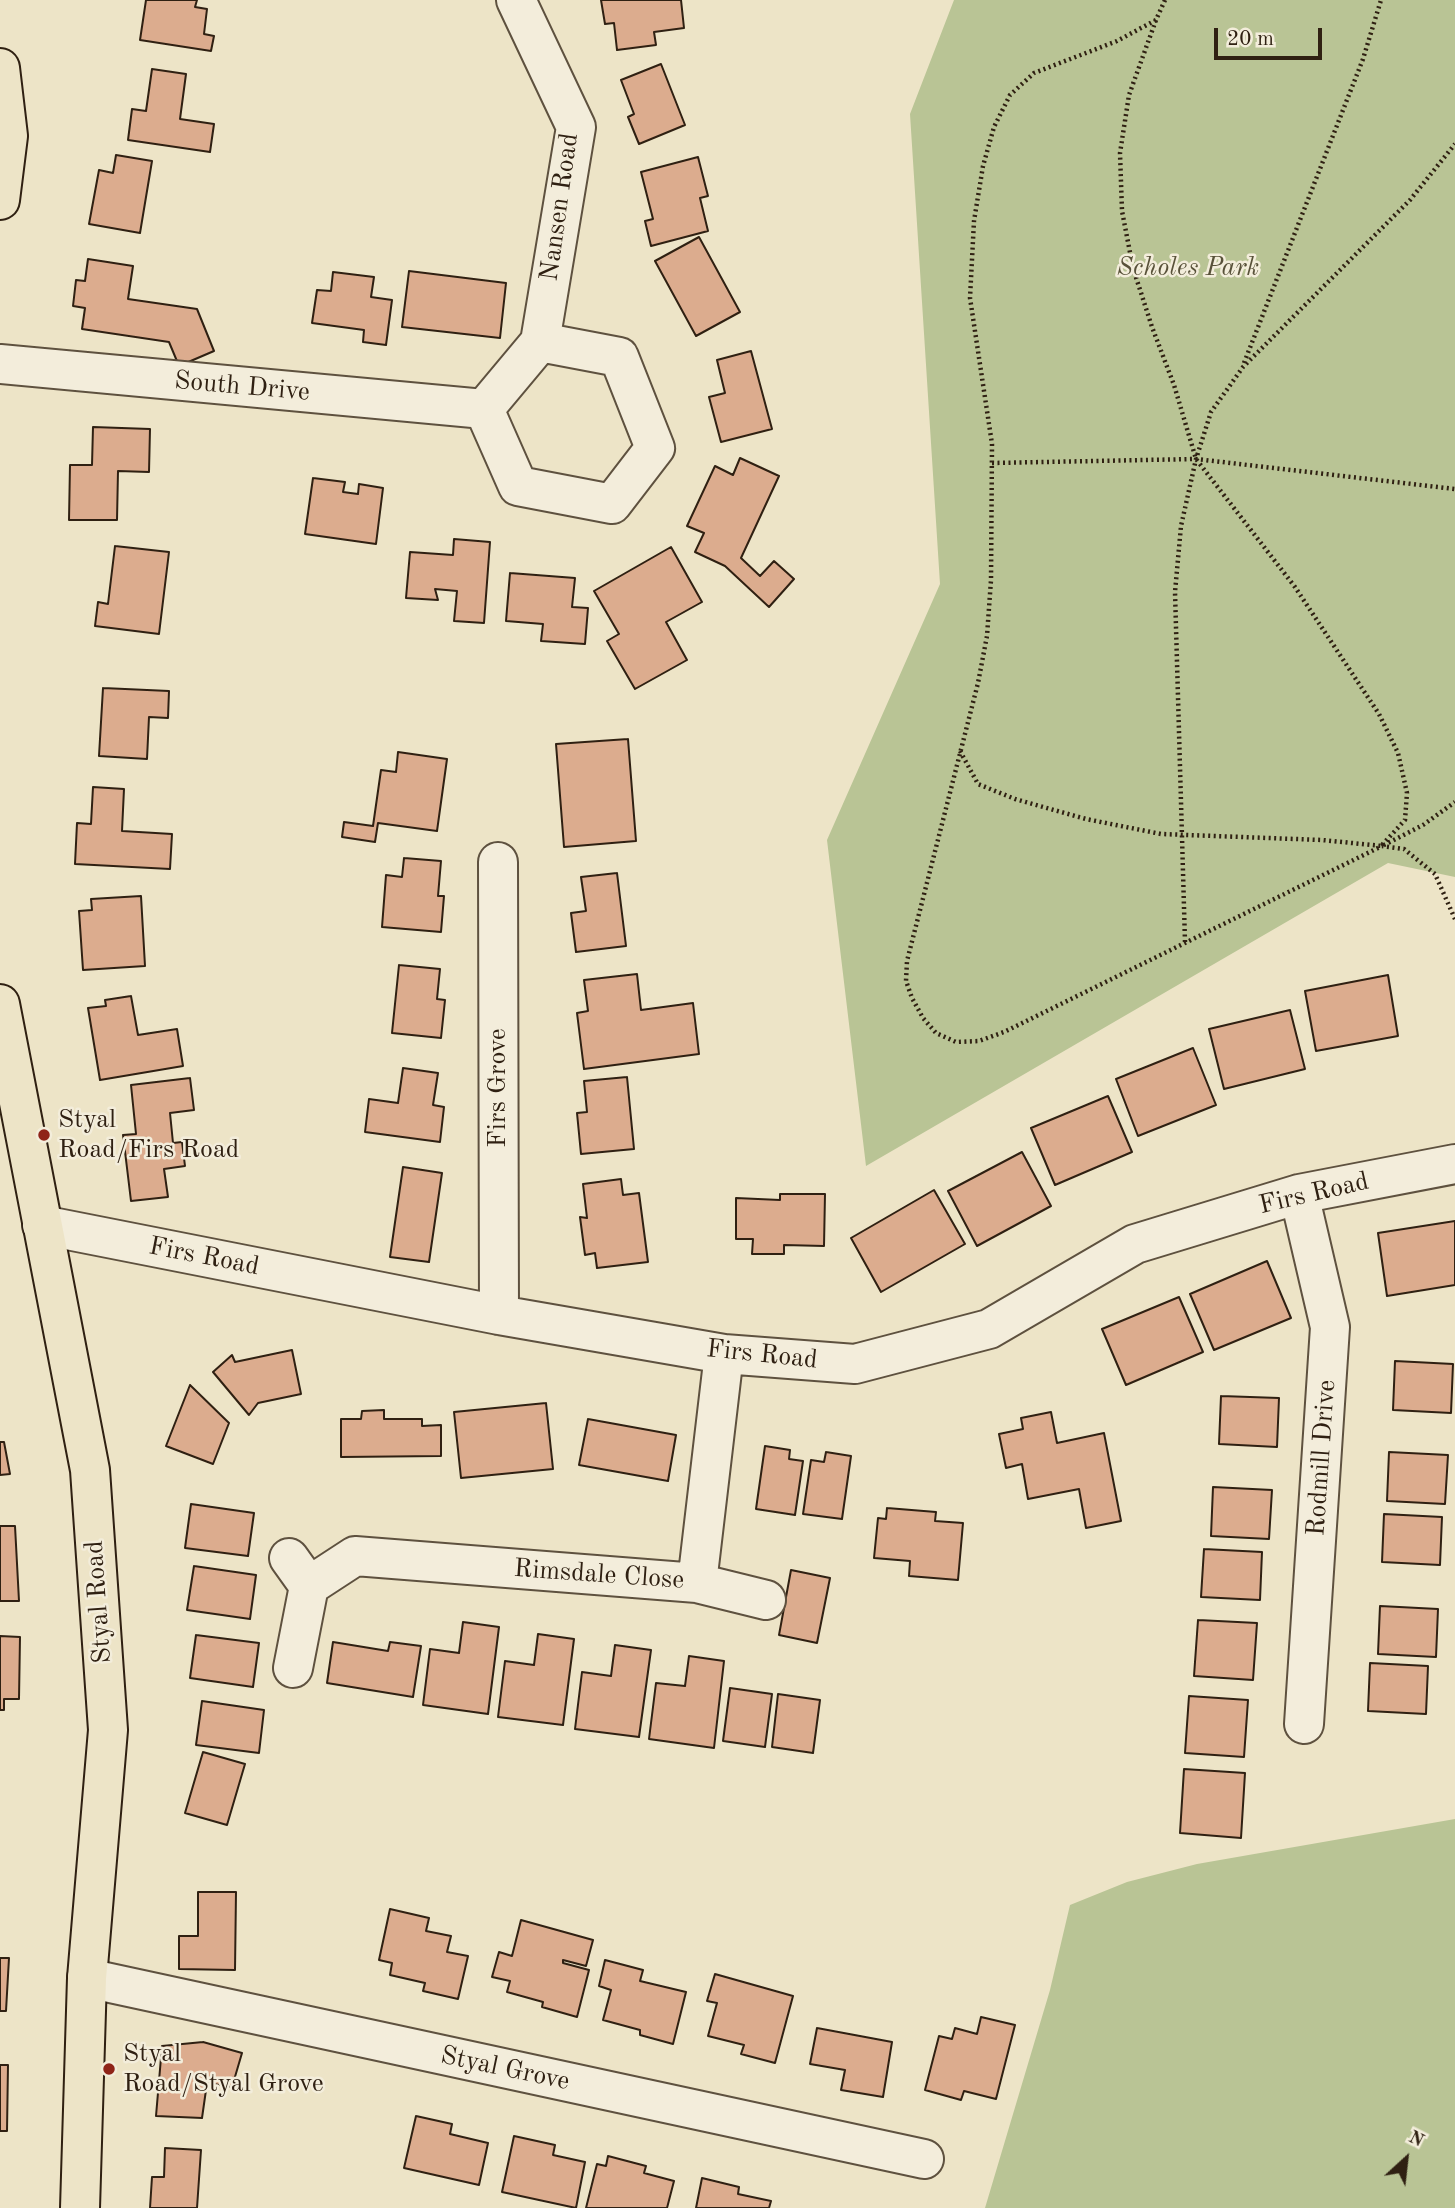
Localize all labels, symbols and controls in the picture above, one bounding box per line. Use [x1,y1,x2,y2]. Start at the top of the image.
scale bar [1217,14,1326,58]
text: 20 m [1227,29,1274,50]
street label: Nansen Road [534,131,586,283]
park label: Scholes Park [1117,252,1259,284]
street label: South Drive [173,366,311,408]
street label: Firs Grove [482,1028,514,1148]
place label: Styal Road/Firs Road [58,1104,239,1166]
marker: Styal Road/Firs Road [36,1127,52,1143]
street label: Firs Road [1256,1166,1372,1222]
street label: Firs Road [146,1231,262,1283]
street label: Firs Road [705,1334,819,1376]
street label: Rodmill Drive [1301,1379,1343,1537]
street label: Styal Road [79,1539,119,1665]
street label: Rimsdale Close [513,1553,685,1597]
place label: Styal Road/Styal Grove [123,2038,324,2100]
street label: Styal Grove [438,2040,572,2098]
marker: Styal Road/Styal Grove [101,2061,117,2077]
north arrow [1371,2124,1441,2194]
text: N [1405,2128,1427,2152]

